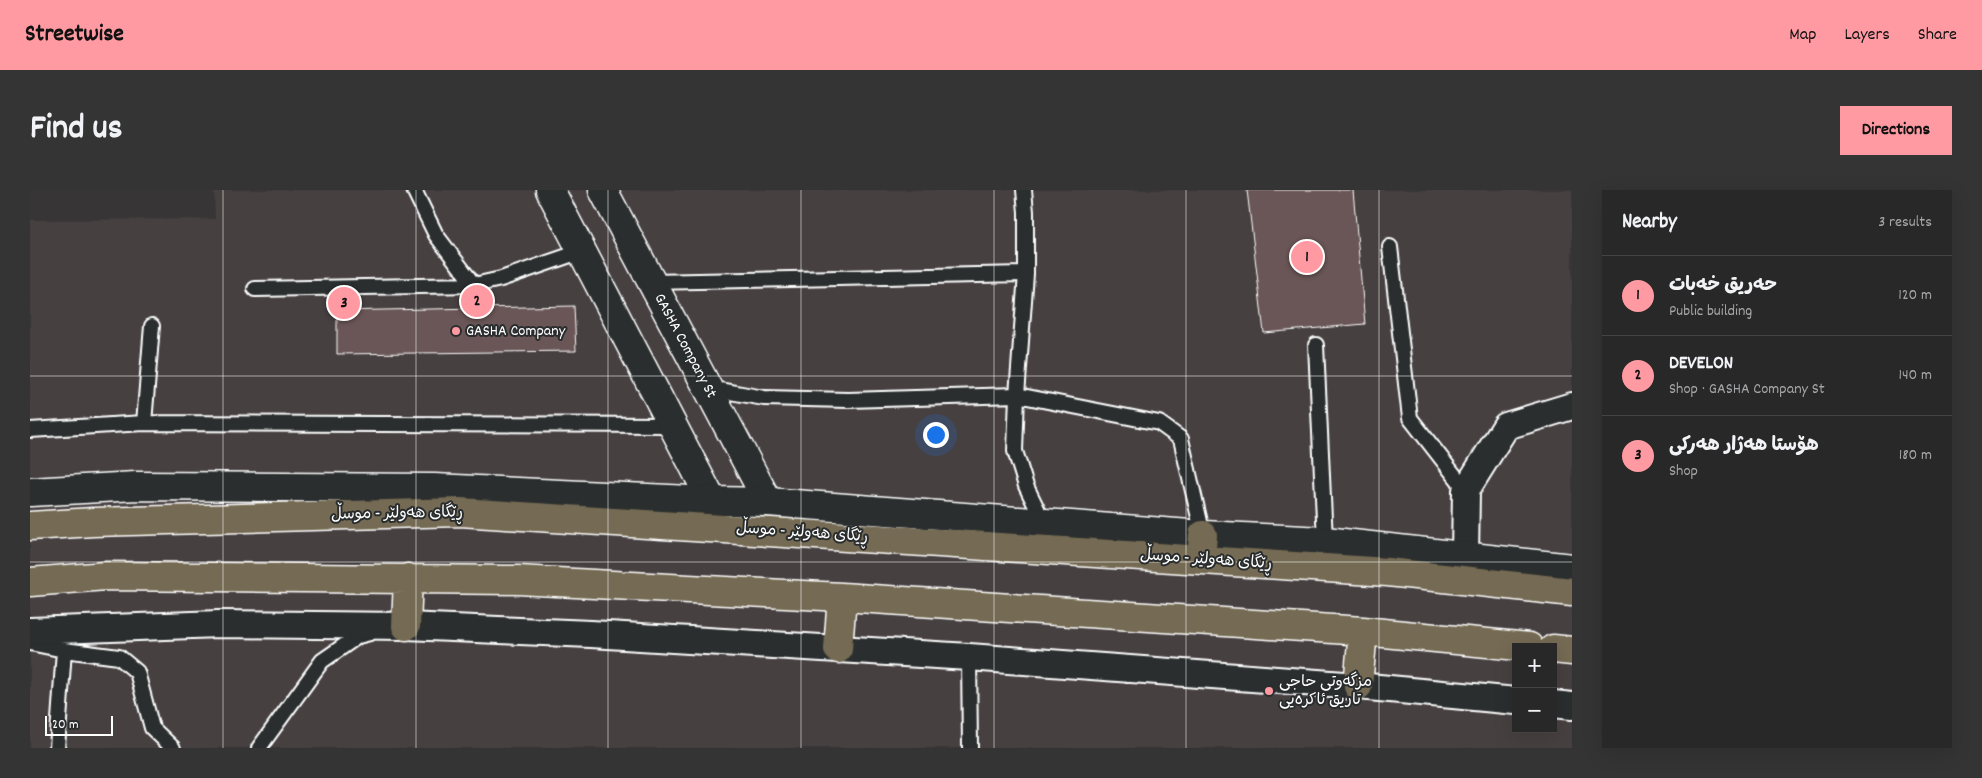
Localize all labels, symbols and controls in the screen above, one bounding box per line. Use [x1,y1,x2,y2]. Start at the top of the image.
text: Streetwise [25,18,124,52]
text: Map [1789,23,1816,48]
text: Layers [1844,23,1890,48]
text: Share [1918,23,1957,48]
text: Find us [30,105,122,155]
button: Directions [1840,106,1952,155]
text: Nearby [1622,208,1677,238]
text: 3 results [1878,211,1932,234]
pin: 1 [1291,238,1323,276]
text: حەریق خەبات [1669,273,1777,300]
pin: 2 [461,282,493,320]
pin: 3 [328,284,360,322]
text: 1 [1636,284,1640,307]
text: 120 m [1898,284,1932,307]
street label: GASHA Company St [648,289,722,403]
text: Public building [1669,300,1752,323]
place label: GASHA Company [466,320,566,343]
marker: GASHA Company [450,325,462,337]
text: DEVELON [1669,351,1733,378]
text: 2 [1635,364,1642,387]
text: 140 m [1898,364,1932,387]
text: Shop · GASHA Company St [1669,378,1825,401]
your location [923,422,949,448]
text: هۆستا هەژار هەرکی [1669,433,1819,460]
text: 3 [1634,444,1642,467]
text: 180 m [1899,444,1932,467]
text: Shop [1669,460,1698,483]
street label: ڕێگای هەولێر - موسڵ [331,499,463,528]
street label: ڕێگای هەولێر - موسڵ [735,515,869,550]
street label: ڕێگای هەولێر - موسڵ [1139,542,1273,577]
map controls [1512,643,1557,733]
button: + [1512,643,1557,688]
place label: مزگەوتی حاجی تاریق ئاکرەیی [1279,671,1372,712]
marker: مزگەوتی حاجی تاریق ئاکرەیی [1263,685,1275,697]
button: − [1512,688,1557,733]
scale bar [45,713,112,736]
text: 20 m [52,715,79,735]

